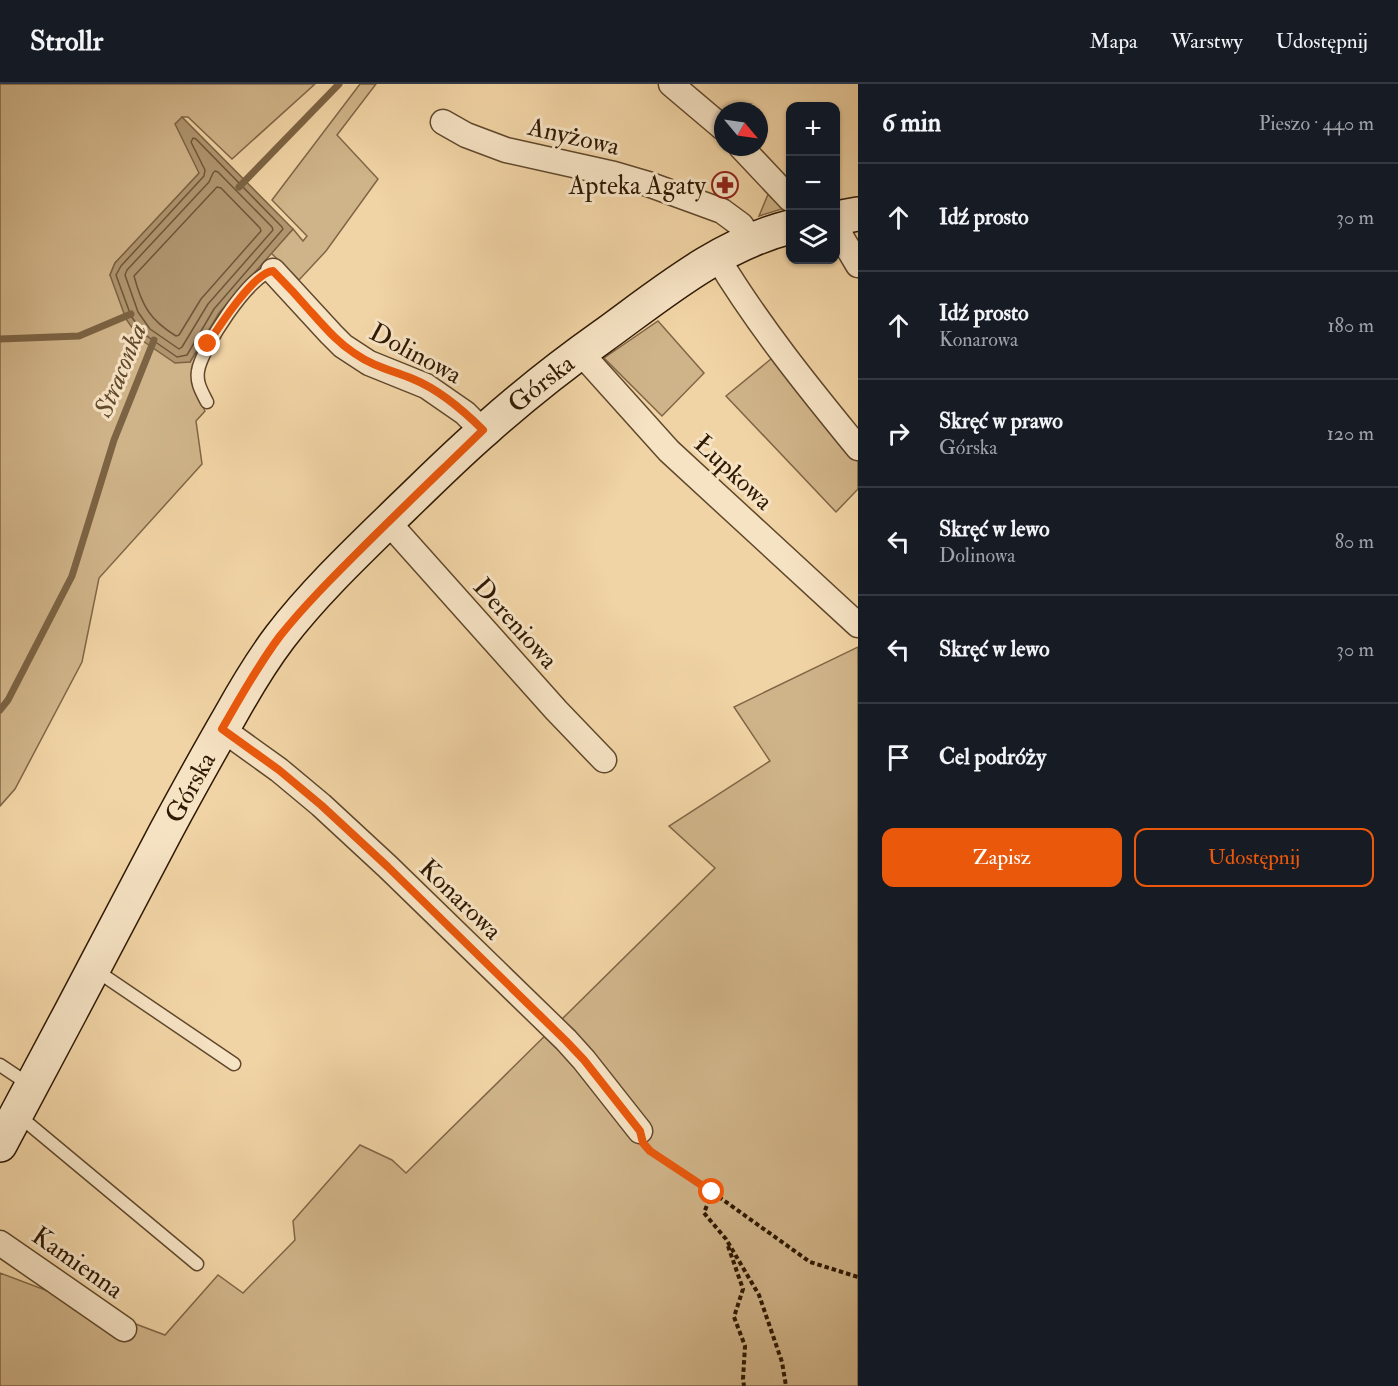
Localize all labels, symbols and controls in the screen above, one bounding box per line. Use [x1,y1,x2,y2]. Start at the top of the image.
text: Strollr [30,24,103,59]
text: Mapa [1090,28,1138,55]
text: Warstwy [1171,28,1243,55]
text: Udostępnij [1276,28,1368,55]
north arrow [714,102,768,156]
map controls [786,102,840,264]
button: + [786,102,840,156]
text: 6 min [882,107,941,139]
street label: Anyżowa [524,111,623,163]
text: Pieszo · 440 m [1259,111,1374,136]
button: − [786,156,840,210]
place label: Apteka Agaty [568,170,707,203]
pharmacy icon: Apteka Agaty [710,170,740,200]
icon: ahead [882,201,915,234]
text: Idź prosto [939,203,1029,231]
text: 30 m [1336,205,1374,230]
button: layers [786,210,840,264]
text: Idź prosto [939,299,1029,327]
icon: ahead [882,309,915,342]
text: 180 m [1327,313,1374,338]
street label: Dolinowa [364,316,467,392]
water label: Straconka [86,319,154,423]
text: Konarowa [939,327,1018,352]
route end [194,330,220,356]
street label: Górska [502,347,581,420]
text: Skręć w prawo [939,407,1063,435]
icon: right [882,417,915,450]
text: 120 m [1327,421,1374,446]
street label: Łupkowa [687,428,780,518]
text: Górska [939,435,997,460]
text: Skręć w lewo [939,515,1050,543]
icon: left [882,525,915,558]
text: 80 m [1335,529,1374,554]
text: Dolinowa [939,543,1016,568]
street label: Dereniowa [466,571,565,676]
icon: left [882,633,915,666]
text: Skręć w lewo [939,635,1050,663]
text: 30 m [1336,637,1374,662]
icon: arrive [882,741,915,774]
text: Cel podróży [939,743,1046,771]
street label: Górska [158,746,223,829]
button: Zapisz [882,828,1122,887]
button: Udostępnij [1134,828,1374,887]
street label: Konarowa [412,852,509,947]
route start [698,1178,724,1204]
street label: Kamienna [26,1220,130,1306]

